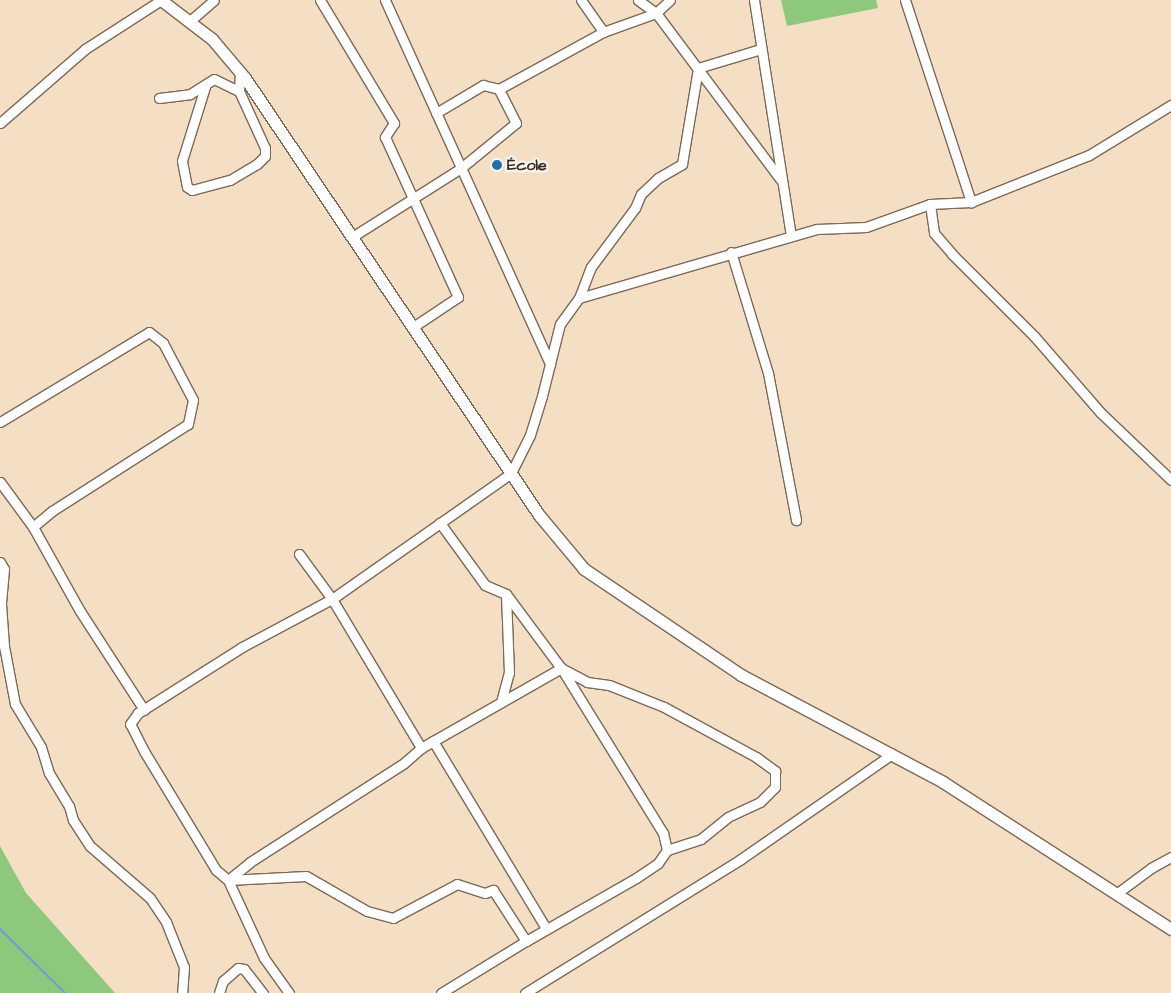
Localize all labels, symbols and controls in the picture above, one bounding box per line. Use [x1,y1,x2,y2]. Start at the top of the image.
place label: École [507,155,547,175]
marker: École [491,159,503,171]

